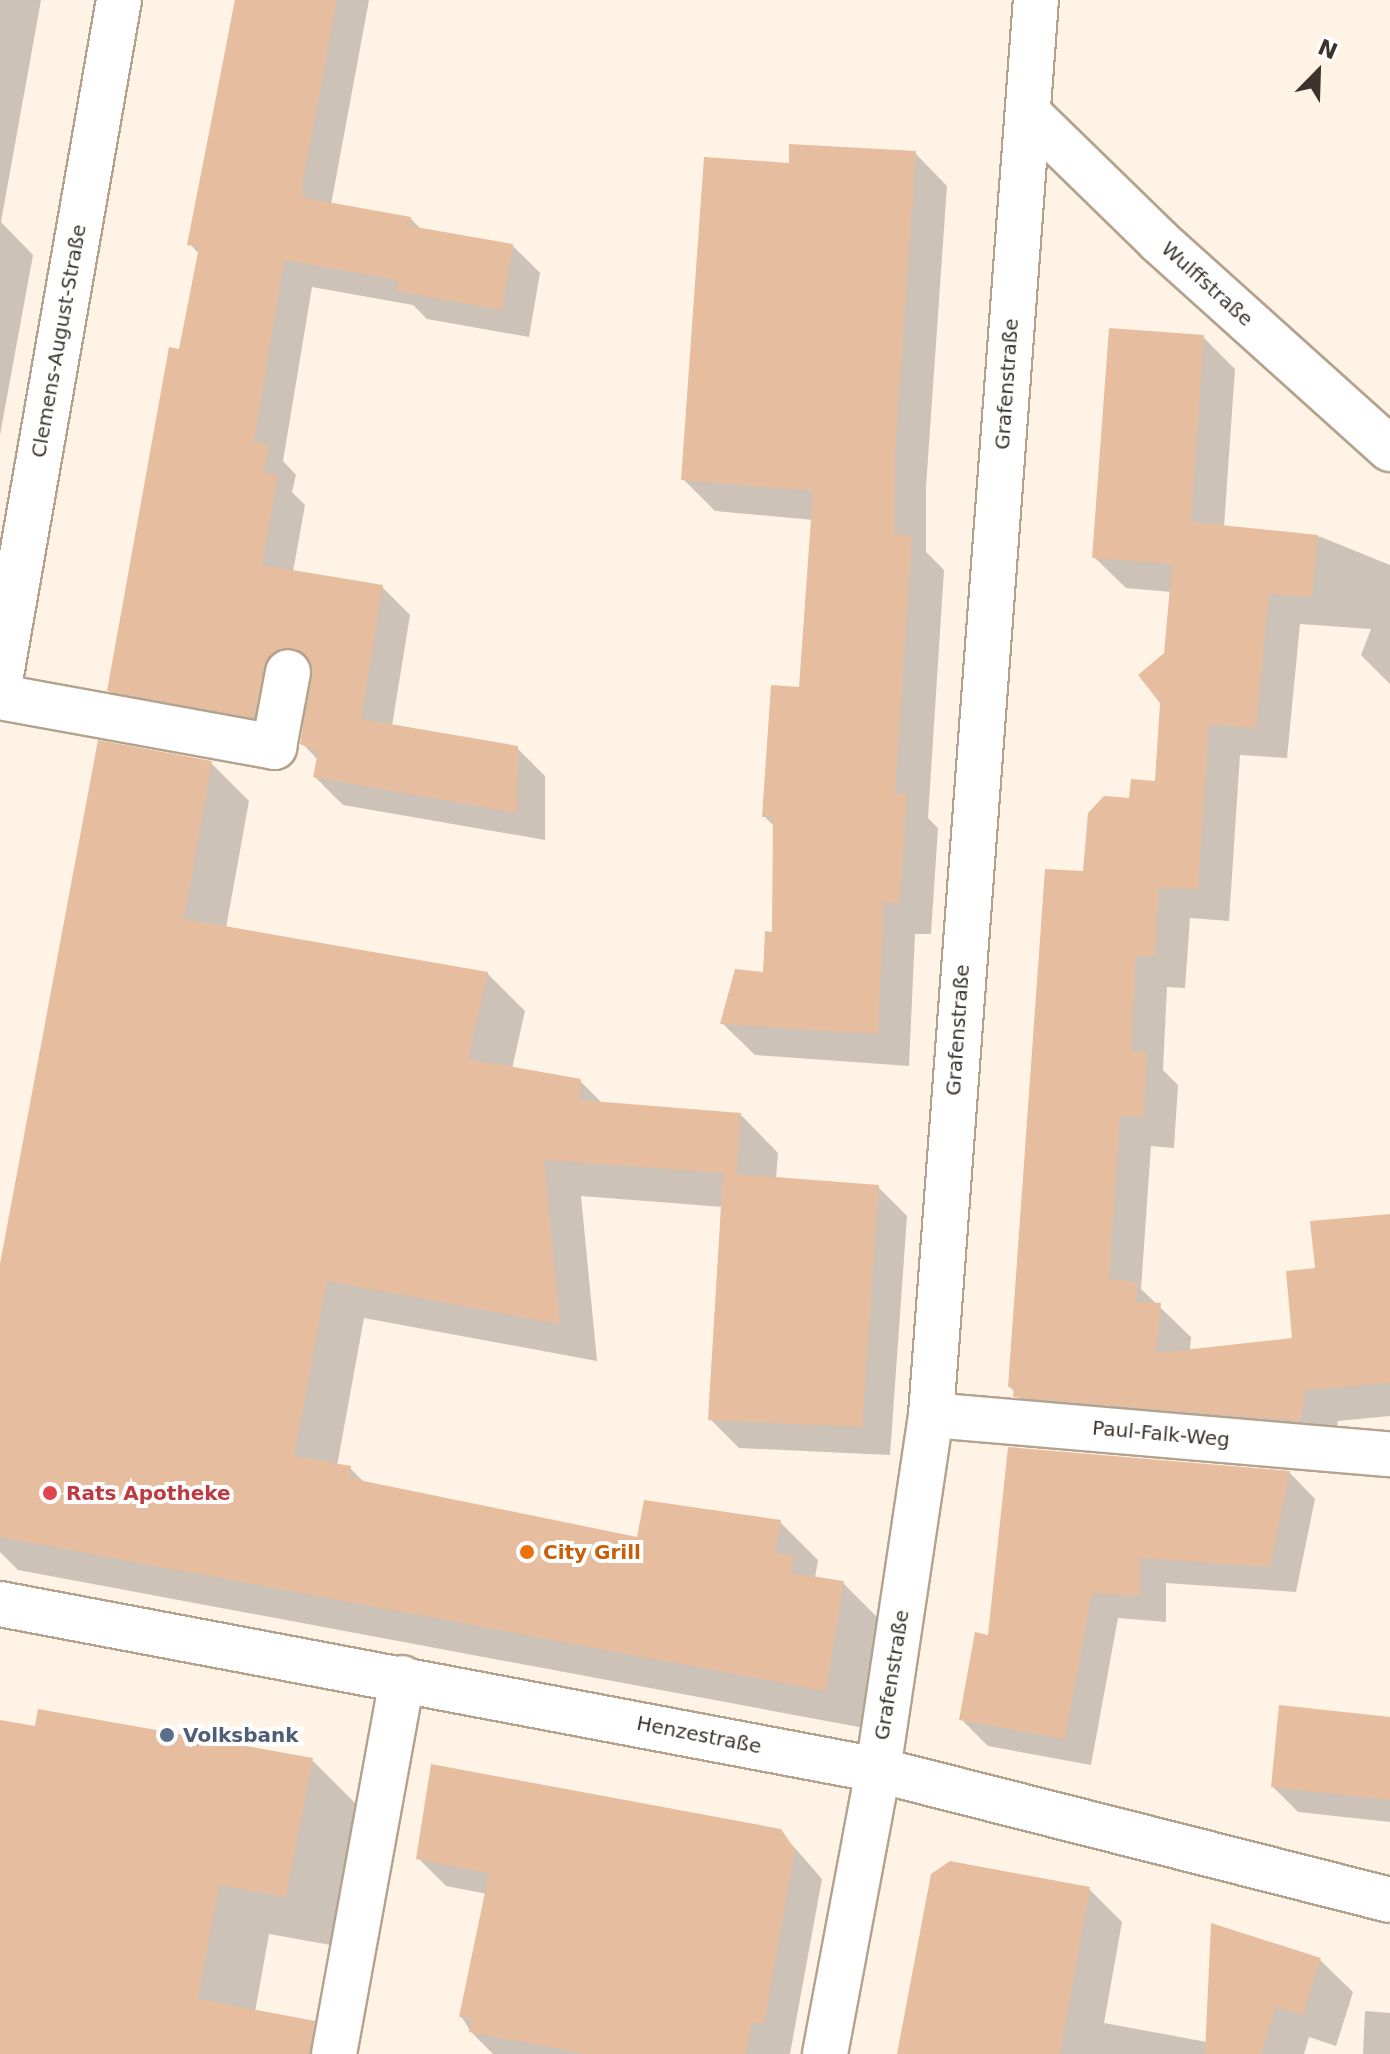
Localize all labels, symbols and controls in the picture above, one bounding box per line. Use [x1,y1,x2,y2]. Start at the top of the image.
north arrow [1278,32,1358,112]
text: N [1314,34,1341,65]
street label: Clemens-August-Straße [27,222,91,460]
street label: Wulffstraße [1156,237,1258,331]
street label: Grafenstraße [990,318,1024,450]
street label: Grafenstraße [941,964,975,1096]
street label: Paul-Falk-Weg [1091,1416,1231,1452]
place label: Rats Apotheke [66,1481,231,1505]
marker: Rats Apotheke [41,1484,59,1502]
place label: City Grill [543,1540,641,1564]
marker: City Grill [518,1543,536,1561]
street label: Grafenstraße [870,1608,914,1742]
street label: Henzestraße [635,1711,763,1759]
place label: Volksbank [183,1723,299,1747]
marker: Volksbank [158,1726,176,1744]

